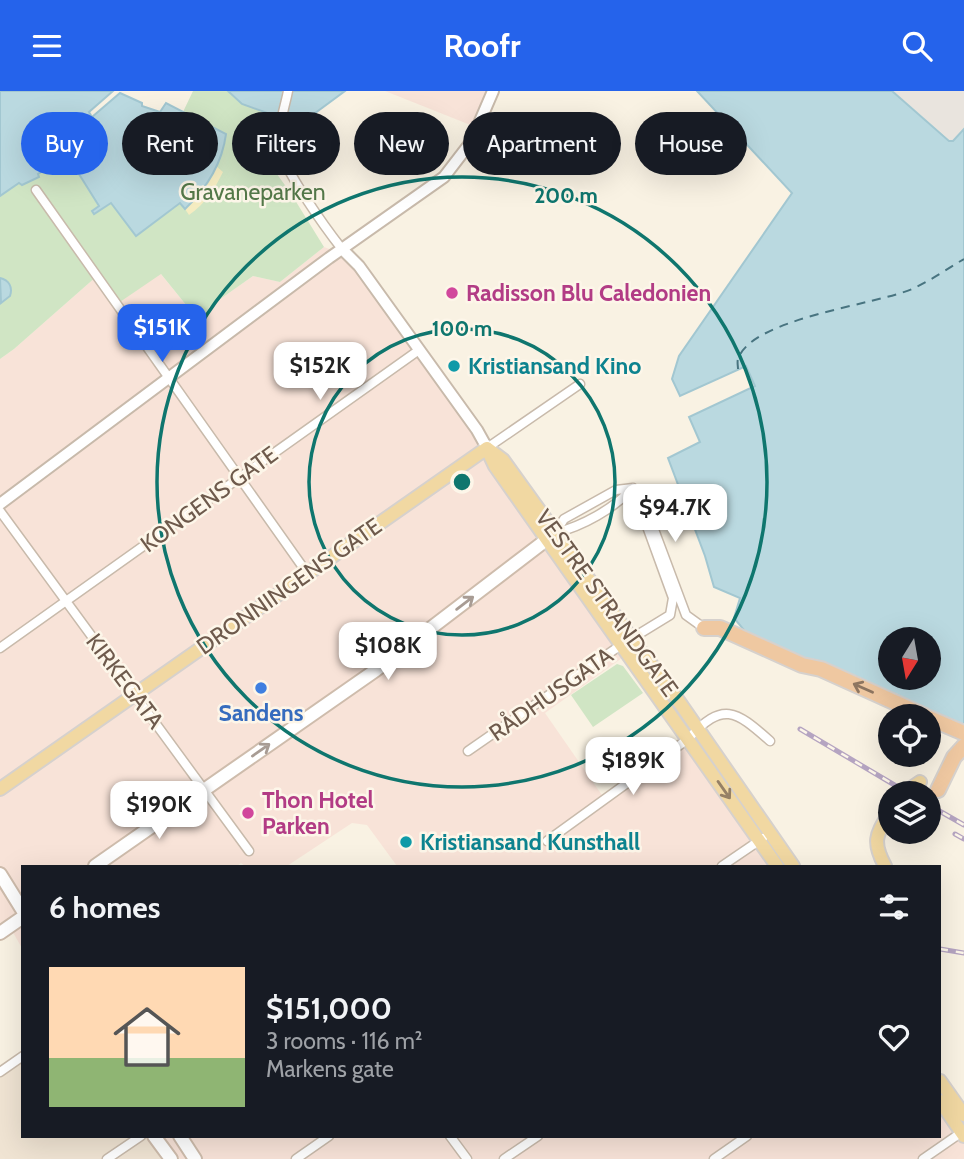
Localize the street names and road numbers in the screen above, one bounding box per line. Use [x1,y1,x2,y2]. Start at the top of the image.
street label: KONGENS GATE [135,440,283,558]
street label: VESTRE STRANDGATE [530,504,684,702]
street label: DRONNINGENS GATE [191,512,387,660]
street label: KIRKEGATA [80,628,170,734]
street label: RÅDHUSGATA [483,640,618,747]

